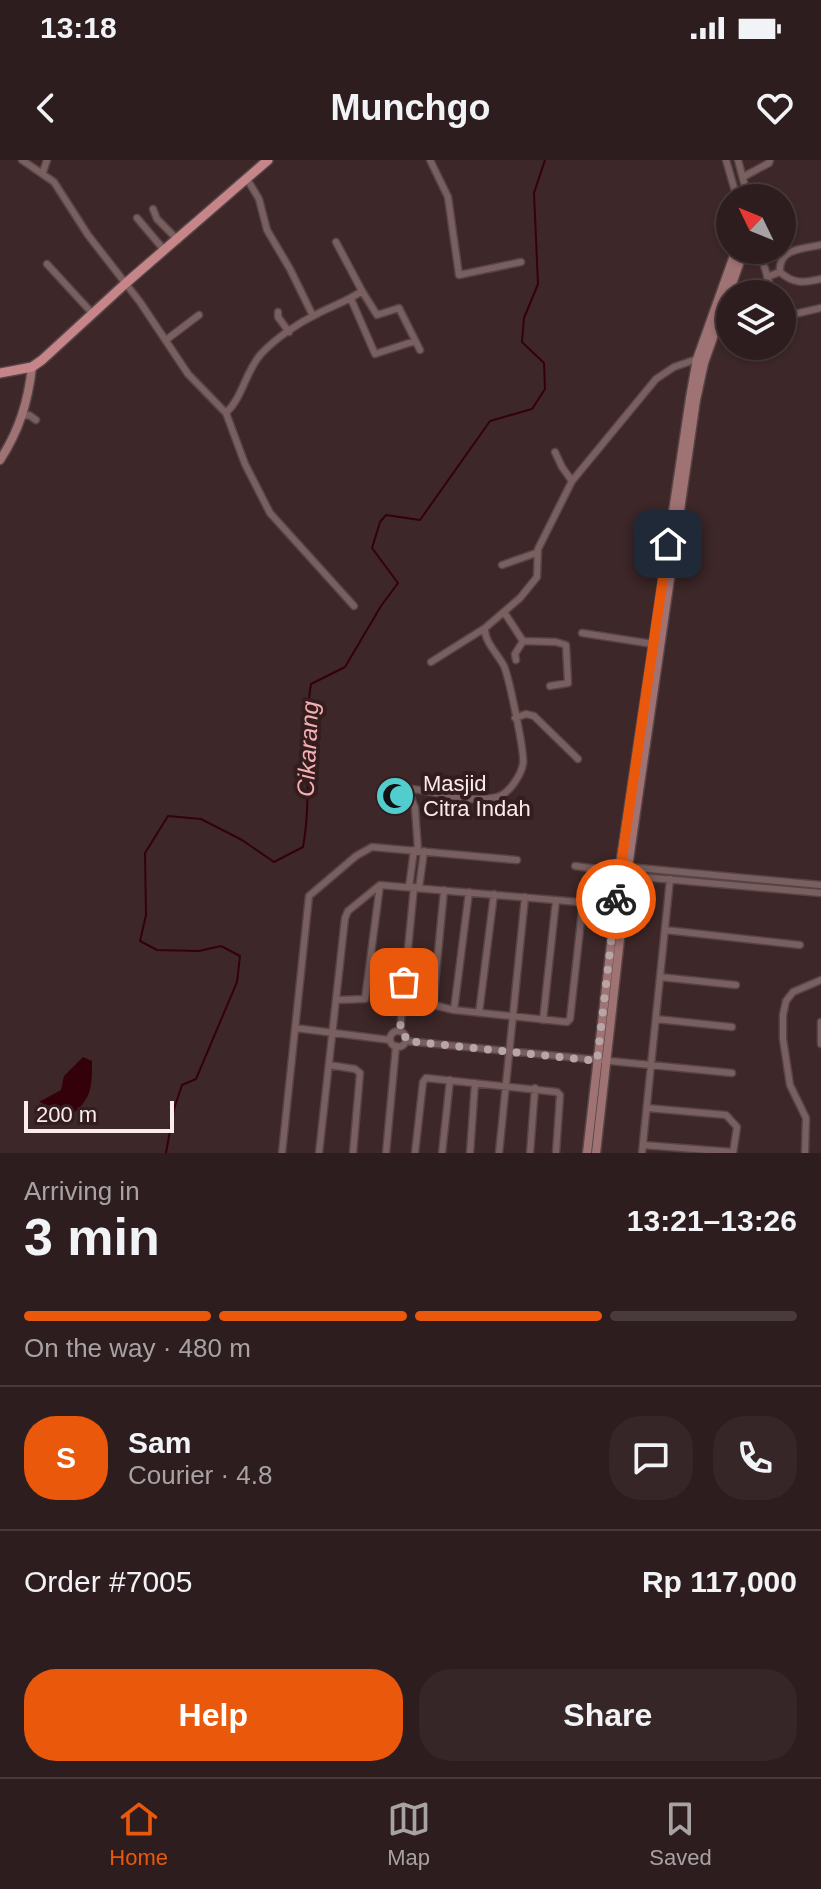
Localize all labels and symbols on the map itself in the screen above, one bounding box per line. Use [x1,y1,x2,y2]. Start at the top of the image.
north arrow [716,184,796,264]
pin [634,510,702,578]
water label: Cikarang [292,700,324,798]
place label: Masjid Citra Indah [423,771,531,821]
mosque icon: Masjid Citra Indah [374,775,416,817]
courier [576,859,656,939]
pin [370,948,438,1016]
scale bar [24,1097,174,1133]

